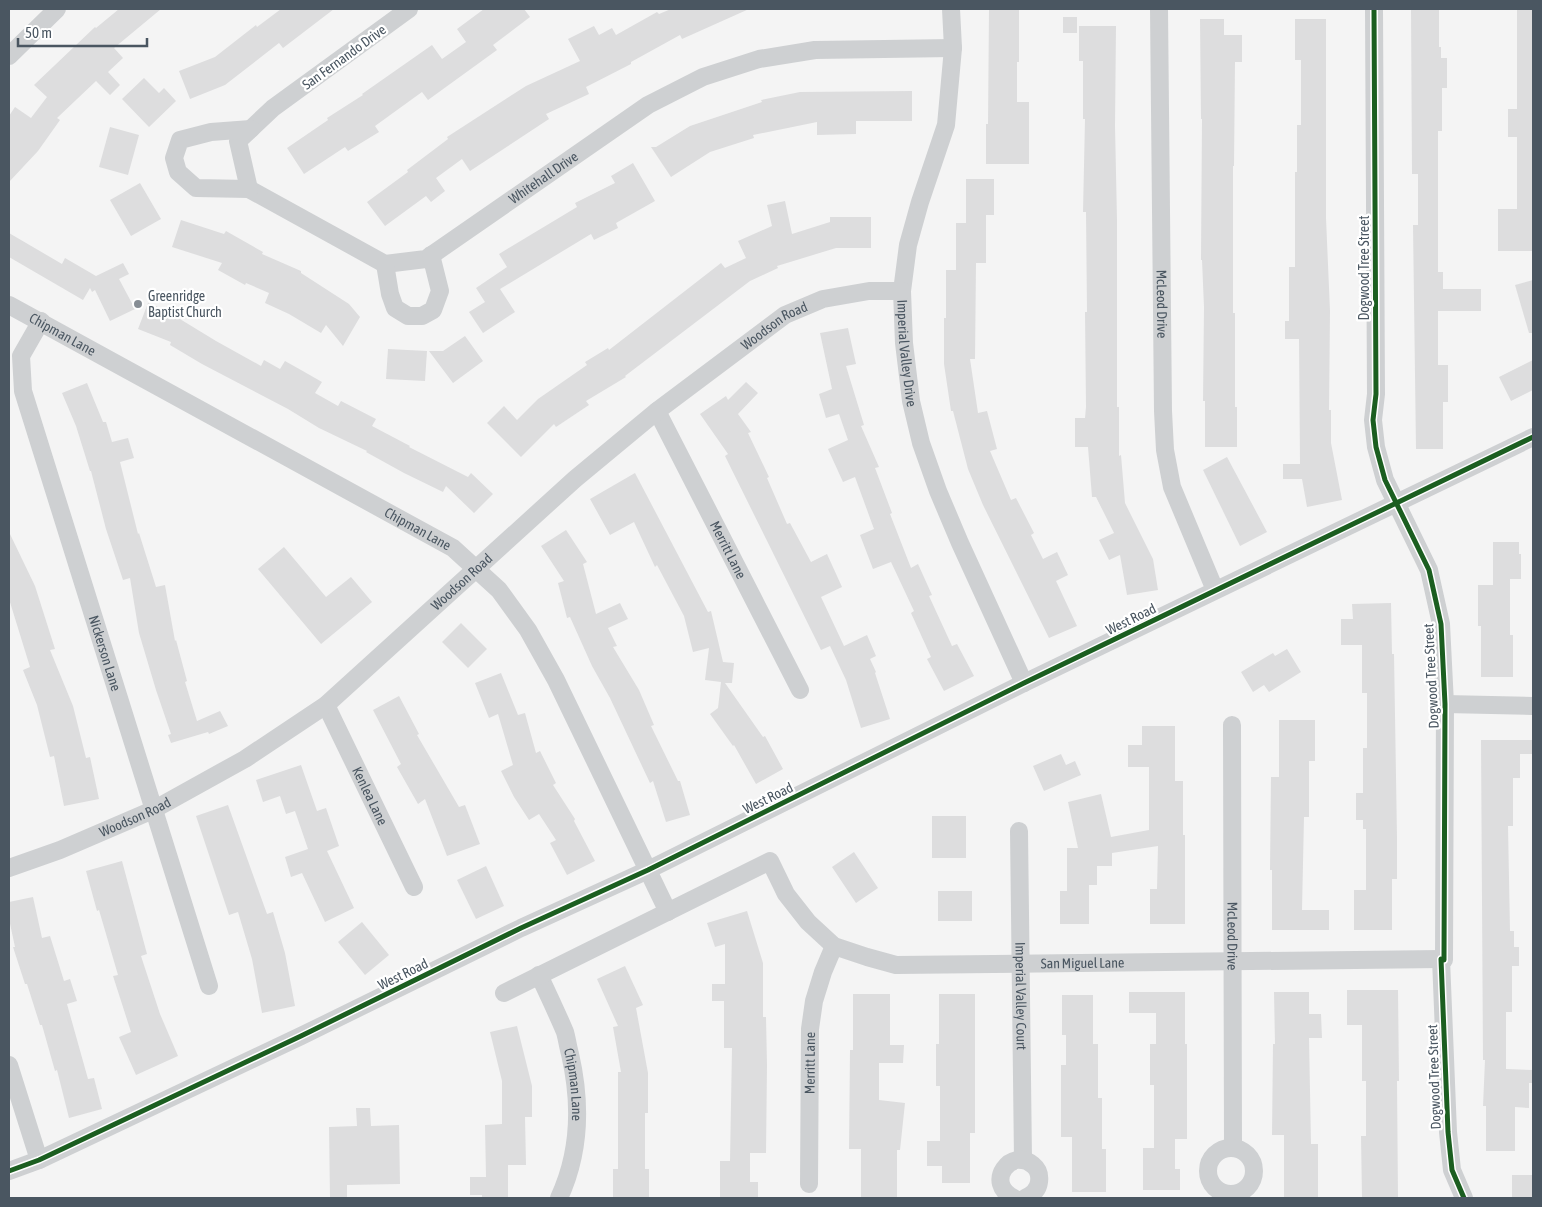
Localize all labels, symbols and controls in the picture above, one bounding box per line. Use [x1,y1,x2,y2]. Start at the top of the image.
scale bar [18,15,146,47]
street label: San Fernando Drive [299,21,389,93]
text: 50 m [25,24,52,41]
street label: Whitehall Drive [506,148,581,207]
street label: Dogwood Tree Street [1356,215,1372,321]
street label: McLeod Drive [1154,270,1170,338]
place label: Greenridge Baptist Church [148,288,222,320]
marker: Greenridge Baptist Church [132,298,144,310]
street label: Woodson Road [738,298,810,353]
street label: Imperial Valley Drive [894,299,920,408]
street label: Chipman Lane [26,310,99,359]
street label: Chipman Lane [382,504,454,553]
street label: Merritt Lane [707,518,749,581]
street label: Woodson Road [428,550,495,614]
street label: West Road [1103,600,1159,638]
street label: Nickerson Lane [86,613,124,693]
street label: Dogwood Tree Street [1420,623,1442,729]
street label: Kenlea Lane [349,764,391,828]
street label: West Road [740,779,796,817]
street label: Woodson Road [97,794,173,840]
street label: McLeod Drive [1224,902,1241,970]
street label: Imperial Valley Court [1012,942,1030,1050]
street label: San Miguel Lane [1041,954,1124,971]
street label: West Road [375,955,431,993]
street label: Dogwood Tree Street [1424,1024,1444,1130]
street label: Merritt Lane [802,1032,818,1094]
street label: Chipman Lane [561,1046,585,1121]

